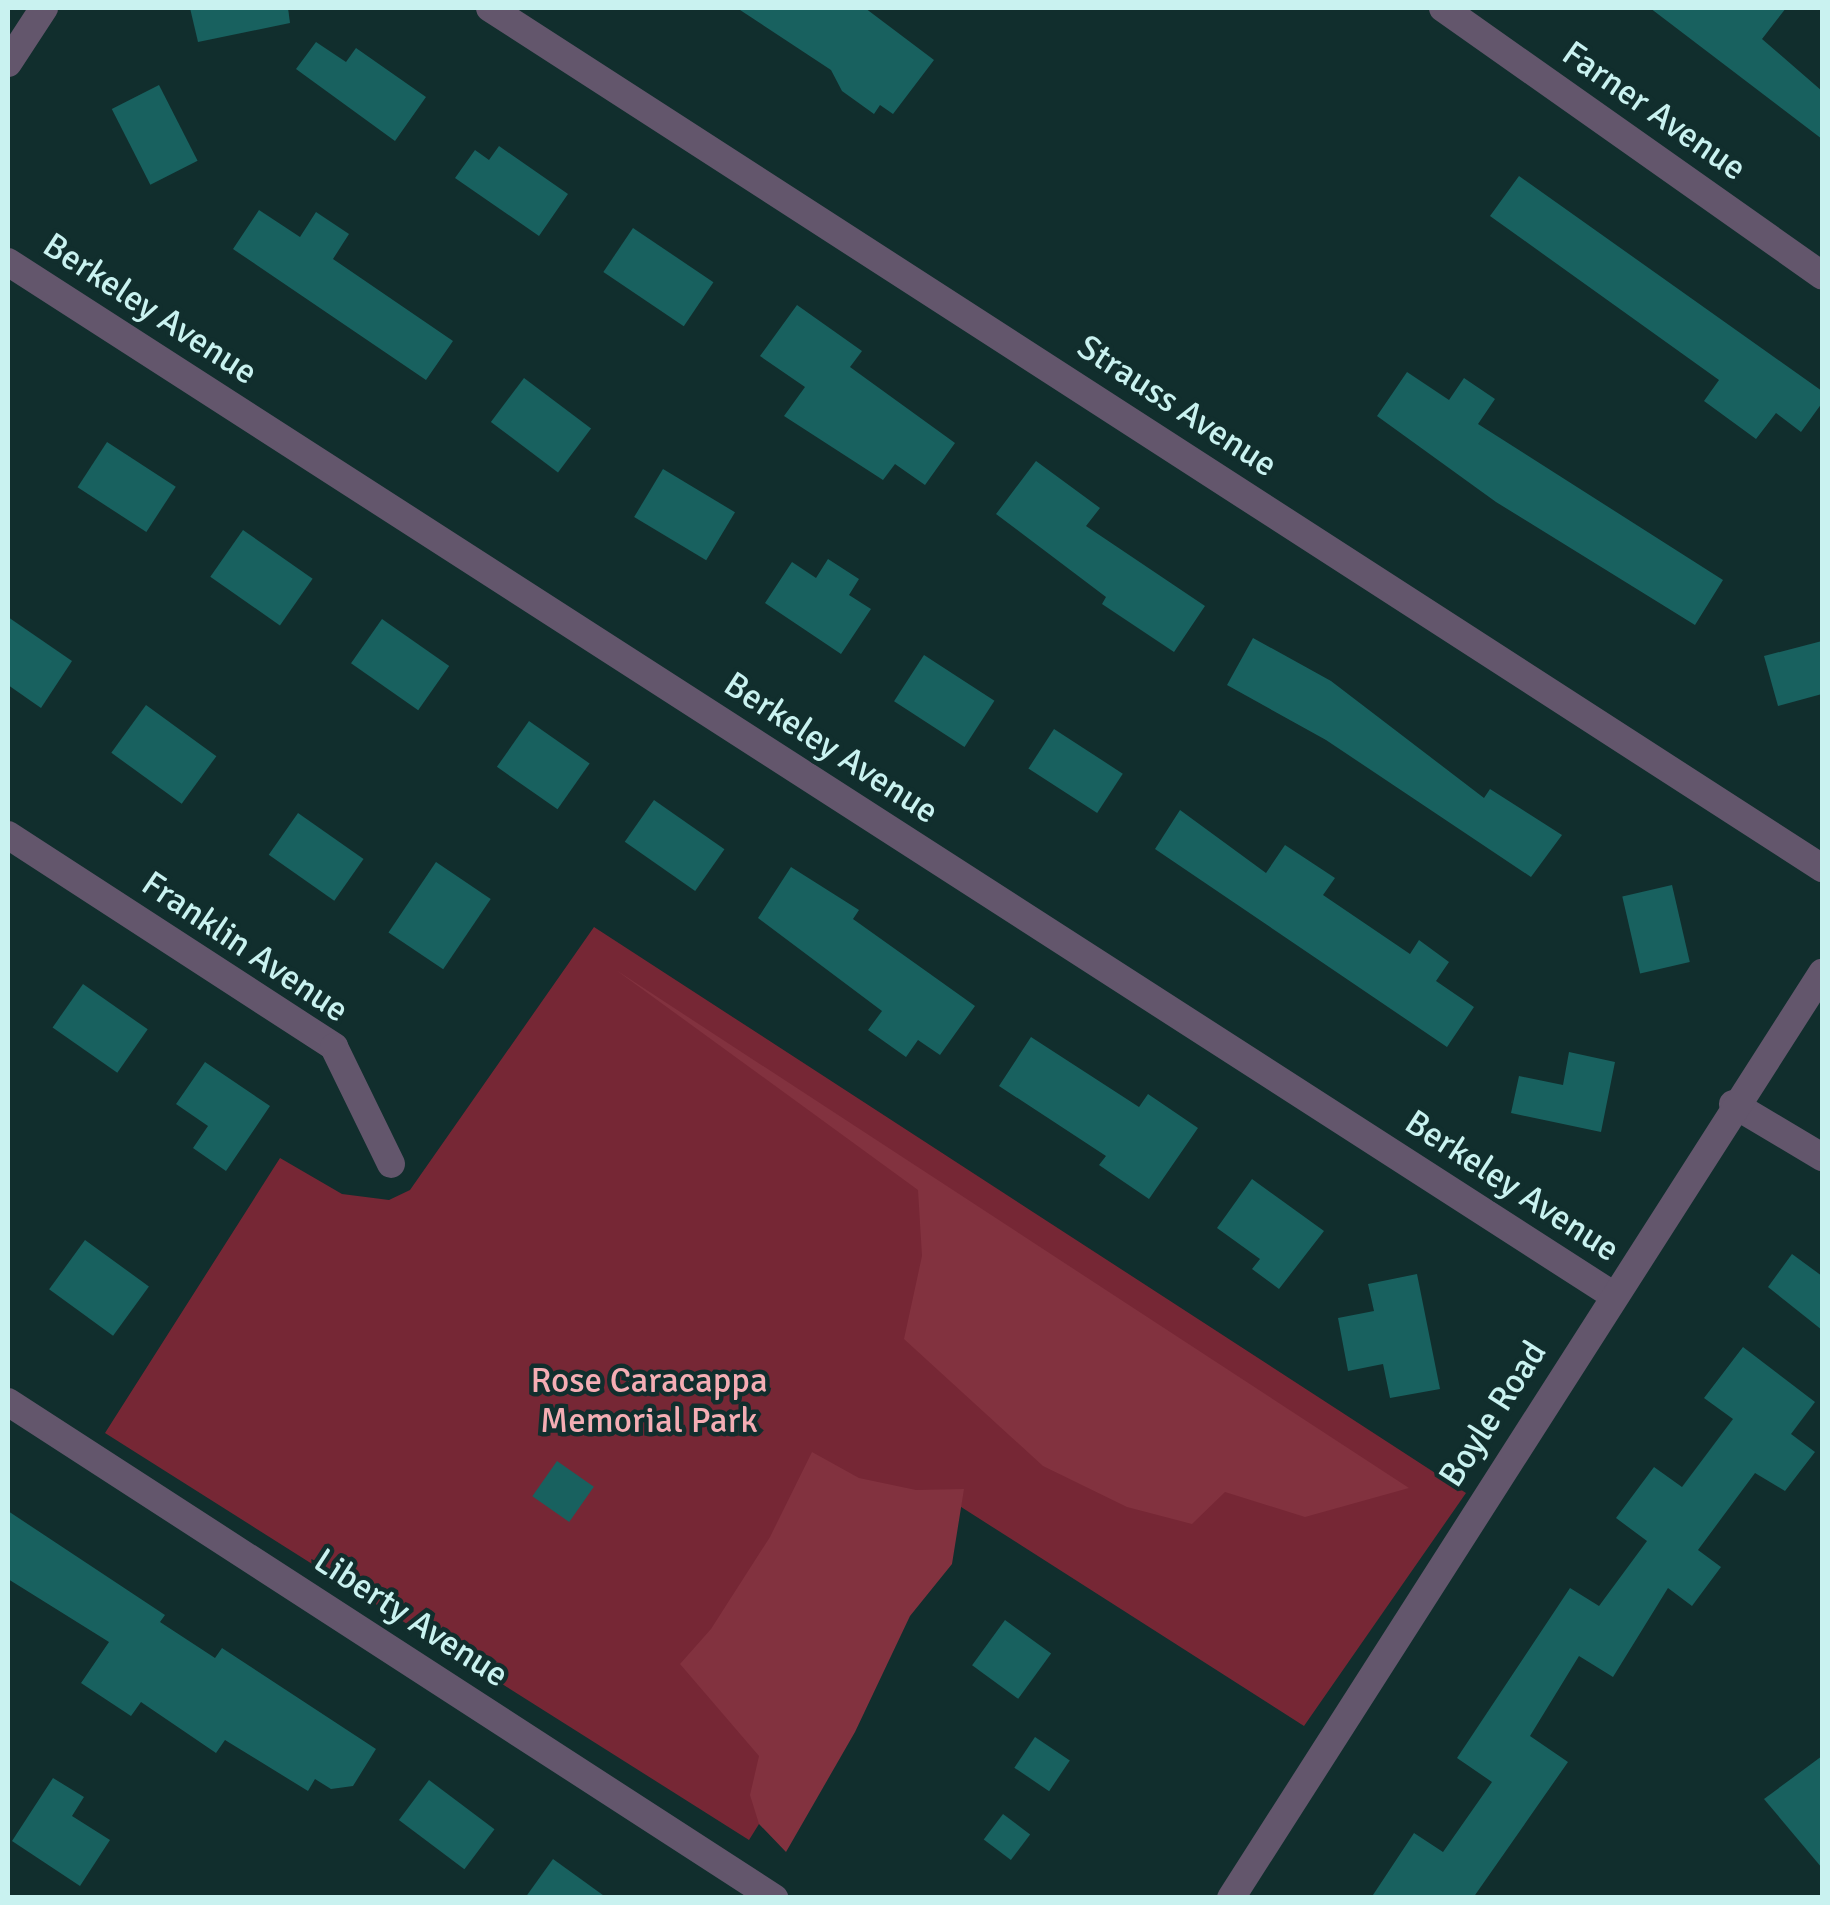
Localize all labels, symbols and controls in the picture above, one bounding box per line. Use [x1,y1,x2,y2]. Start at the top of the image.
street label: Farner Avenue [1554,32,1754,190]
street label: Berkeley Avenue [35,224,265,394]
street label: Strauss Avenue [1070,326,1284,486]
street label: Berkeley Avenue [716,663,946,833]
street label: Franklin Avenue [134,863,356,1031]
street label: Berkeley Avenue [1397,1101,1627,1271]
street label: Boyle Road [1430,1333,1556,1495]
park label: Rose Caracappa Memorial Park [530,1360,768,1442]
street label: Liberty Avenue [306,1540,516,1696]

